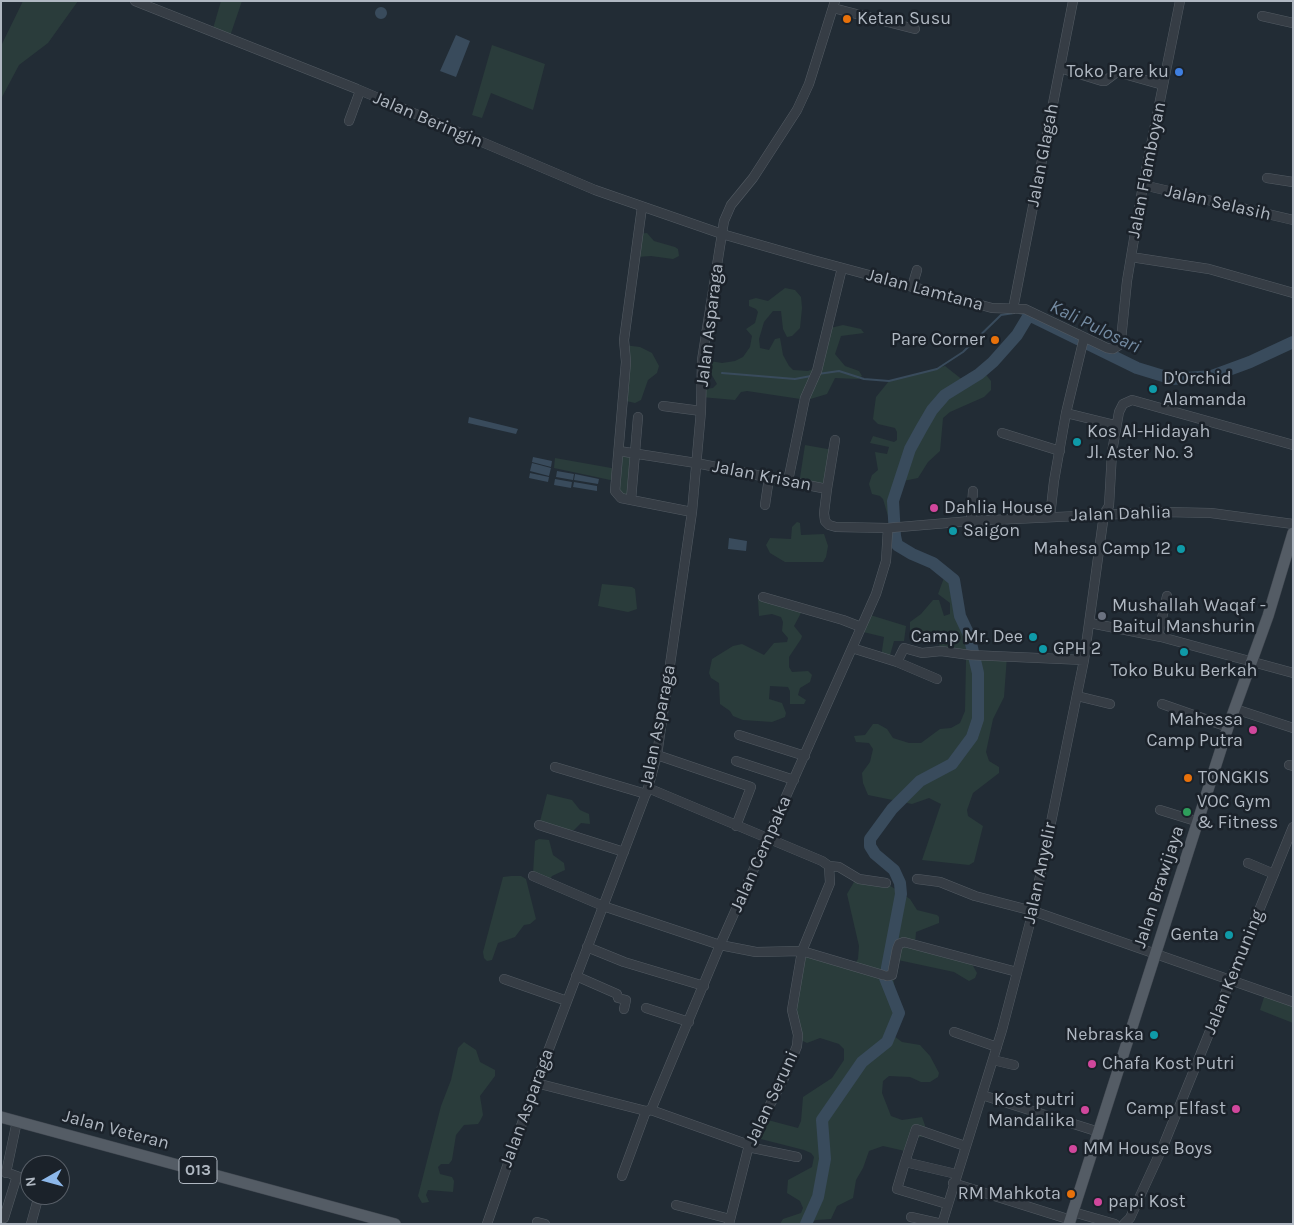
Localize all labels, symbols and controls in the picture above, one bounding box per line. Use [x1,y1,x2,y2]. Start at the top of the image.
place label: Ketan Susu [857,8,951,30]
marker: Ketan Susu [841,13,853,25]
place label: Toko Pare ku [1066,61,1169,83]
marker: Toko Pare ku [1173,66,1185,78]
street label: Jalan Beringin [370,87,486,153]
street label: Jalan Flamboyan [1123,100,1171,240]
street label: Jalan Glagah [1022,102,1064,208]
street label: Jalan Selasih [1163,180,1273,226]
street label: Jalan Asparaga [692,262,728,388]
street label: Jalan Lamtana [864,264,986,316]
water label: Kali Pulosari [1046,295,1144,359]
place label: Pare Corner [891,329,985,351]
marker: Pare Corner [989,334,1001,346]
place label: D'Orchid Alamanda [1163,368,1246,410]
marker: D'Orchid Alamanda [1147,383,1159,395]
place label: Kos Al-Hidayah Jl. Aster No. 3 [1087,421,1210,464]
marker: Kos Al-Hidayah Jl. Aster No. 3 [1071,436,1083,448]
street label: Jalan Krisan [711,456,813,496]
place label: Dahlia House [944,497,1053,519]
street label: Jalan Dahlia [1071,501,1171,527]
marker: Dahlia House [928,502,940,514]
place label: Saigon [963,520,1020,542]
marker: Saigon [947,525,959,537]
place label: Mahesa Camp 12 [1033,538,1171,560]
marker: Mahesa Camp 12 [1175,543,1187,555]
place label: Mushallah Waqaf - Baitul Manshurin [1112,595,1266,638]
marker: Mushallah Waqaf - Baitul Manshurin [1096,610,1108,622]
place label: Camp Mr. Dee [911,626,1023,648]
marker: Camp Mr. Dee [1027,631,1039,643]
place label: GPH 2 [1053,638,1101,660]
marker: GPH 2 [1037,643,1049,655]
marker: Toko Buku Berkah [1178,646,1190,658]
place label: Toko Buku Berkah [1111,660,1257,682]
street label: Jalan Asparaga [636,663,680,789]
place label: Mahessa Camp Putra [1146,709,1243,752]
marker: Mahessa Camp Putra [1247,724,1259,736]
place label: TONGKIS [1198,767,1269,789]
marker: TONGKIS [1182,772,1194,784]
place label: VOC Gym & Fitness [1197,791,1278,834]
street label: Jalan Cempaka [726,793,796,915]
marker: VOC Gym & Fitness [1181,806,1193,818]
street label: Jalan Anyelir [1019,820,1061,926]
street label: Jalan Brawijaya [1129,823,1189,951]
street label: Jalan Kemuning [1199,907,1269,1037]
place label: Genta [1171,924,1219,946]
marker: Genta [1223,929,1235,941]
place label: Nebraska [1066,1024,1144,1046]
marker: Nebraska [1148,1029,1160,1041]
street label: Jalan Asparaga [496,1046,558,1170]
street label: Jalan Seruni [741,1048,803,1148]
place label: Chafa Kost Putri [1102,1053,1235,1075]
marker: Chafa Kost Putri [1086,1058,1098,1070]
place label: Kost putri Mandalika [988,1089,1075,1132]
place label: Camp Elfast [1126,1098,1226,1120]
marker: Camp Elfast [1230,1103,1242,1115]
marker: Kost putri Mandalika [1079,1104,1091,1116]
street label: Jalan Veteran [60,1105,172,1155]
place label: MM House Boys [1083,1138,1212,1160]
marker: MM House Boys [1067,1143,1079,1155]
north arrow [20,1155,70,1205]
road number: 013 [179,1156,217,1184]
text: N [22,1176,40,1188]
place label: RM Mahkota [958,1183,1061,1205]
marker: RM Mahkota [1065,1188,1077,1200]
place label: papi Kost [1108,1191,1186,1213]
marker: papi Kost [1092,1196,1104,1208]

